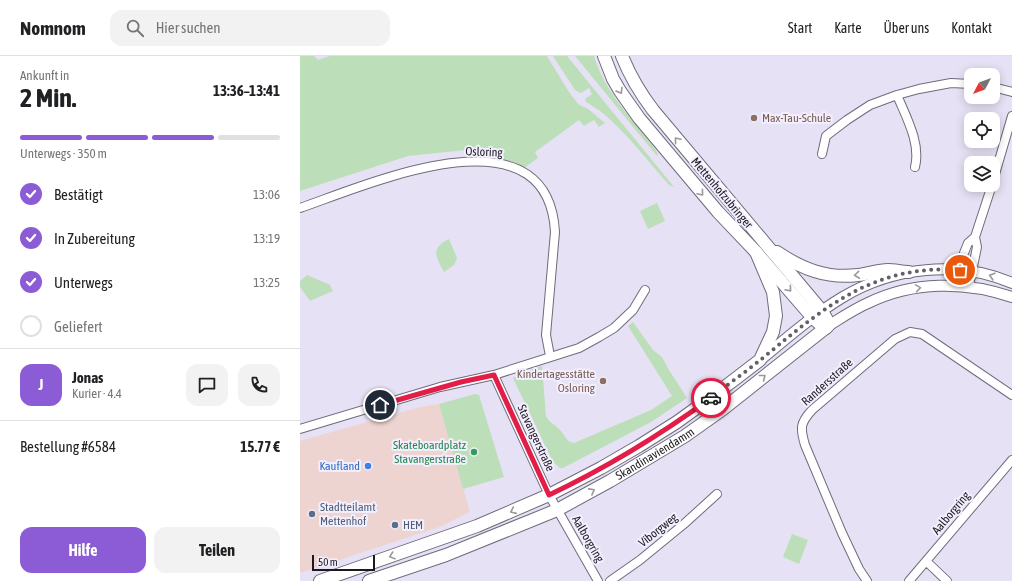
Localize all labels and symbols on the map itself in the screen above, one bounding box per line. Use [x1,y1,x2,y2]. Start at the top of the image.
north arrow [964,68,1000,104]
one-way arrow [616,87,623,94]
place label: Max-Tau-Schule [762,111,831,125]
marker: Max-Tau-Schule [749,113,759,123]
one-way arrow [675,137,682,145]
street label: Osloring [465,144,504,160]
street label: Mettenhofzubringer [688,155,756,232]
one-way arrow [697,188,704,195]
pin [943,253,977,287]
one-way arrow [854,270,860,279]
one-way arrow [989,272,996,281]
one-way arrow [915,284,921,293]
one-way arrow [784,285,791,292]
street label: Randersstraße [799,355,855,409]
place label: Kindertagesstätte Osloring [517,367,596,395]
one-way arrow [758,375,765,382]
marker: Kindertagesstätte Osloring [598,376,608,386]
courier [691,378,731,418]
pin [363,388,397,422]
street label: Stavangerstraße [514,402,558,474]
street label: Skandinaviendamm [613,425,697,483]
place label: Skateboardplatz Stavangerstraße [393,438,467,466]
marker: Skateboardplatz Stavangerstraße [469,447,479,457]
place label: Kaufland [319,459,360,473]
marker: Kaufland [363,461,373,471]
one-way arrow [587,488,595,496]
street label: Aalborgring [929,488,973,537]
place label: Stadtteilamt Mettenhof [320,500,376,528]
one-way arrow [510,506,518,514]
marker: Stadtteilamt Mettenhof [307,509,317,519]
street label: Viborgweg [636,510,681,550]
street label: Aalborgring [569,513,607,566]
place label: HEM [403,518,423,532]
marker: HEM [390,520,400,530]
one-way arrow [388,552,395,560]
scale bar [312,553,375,572]

